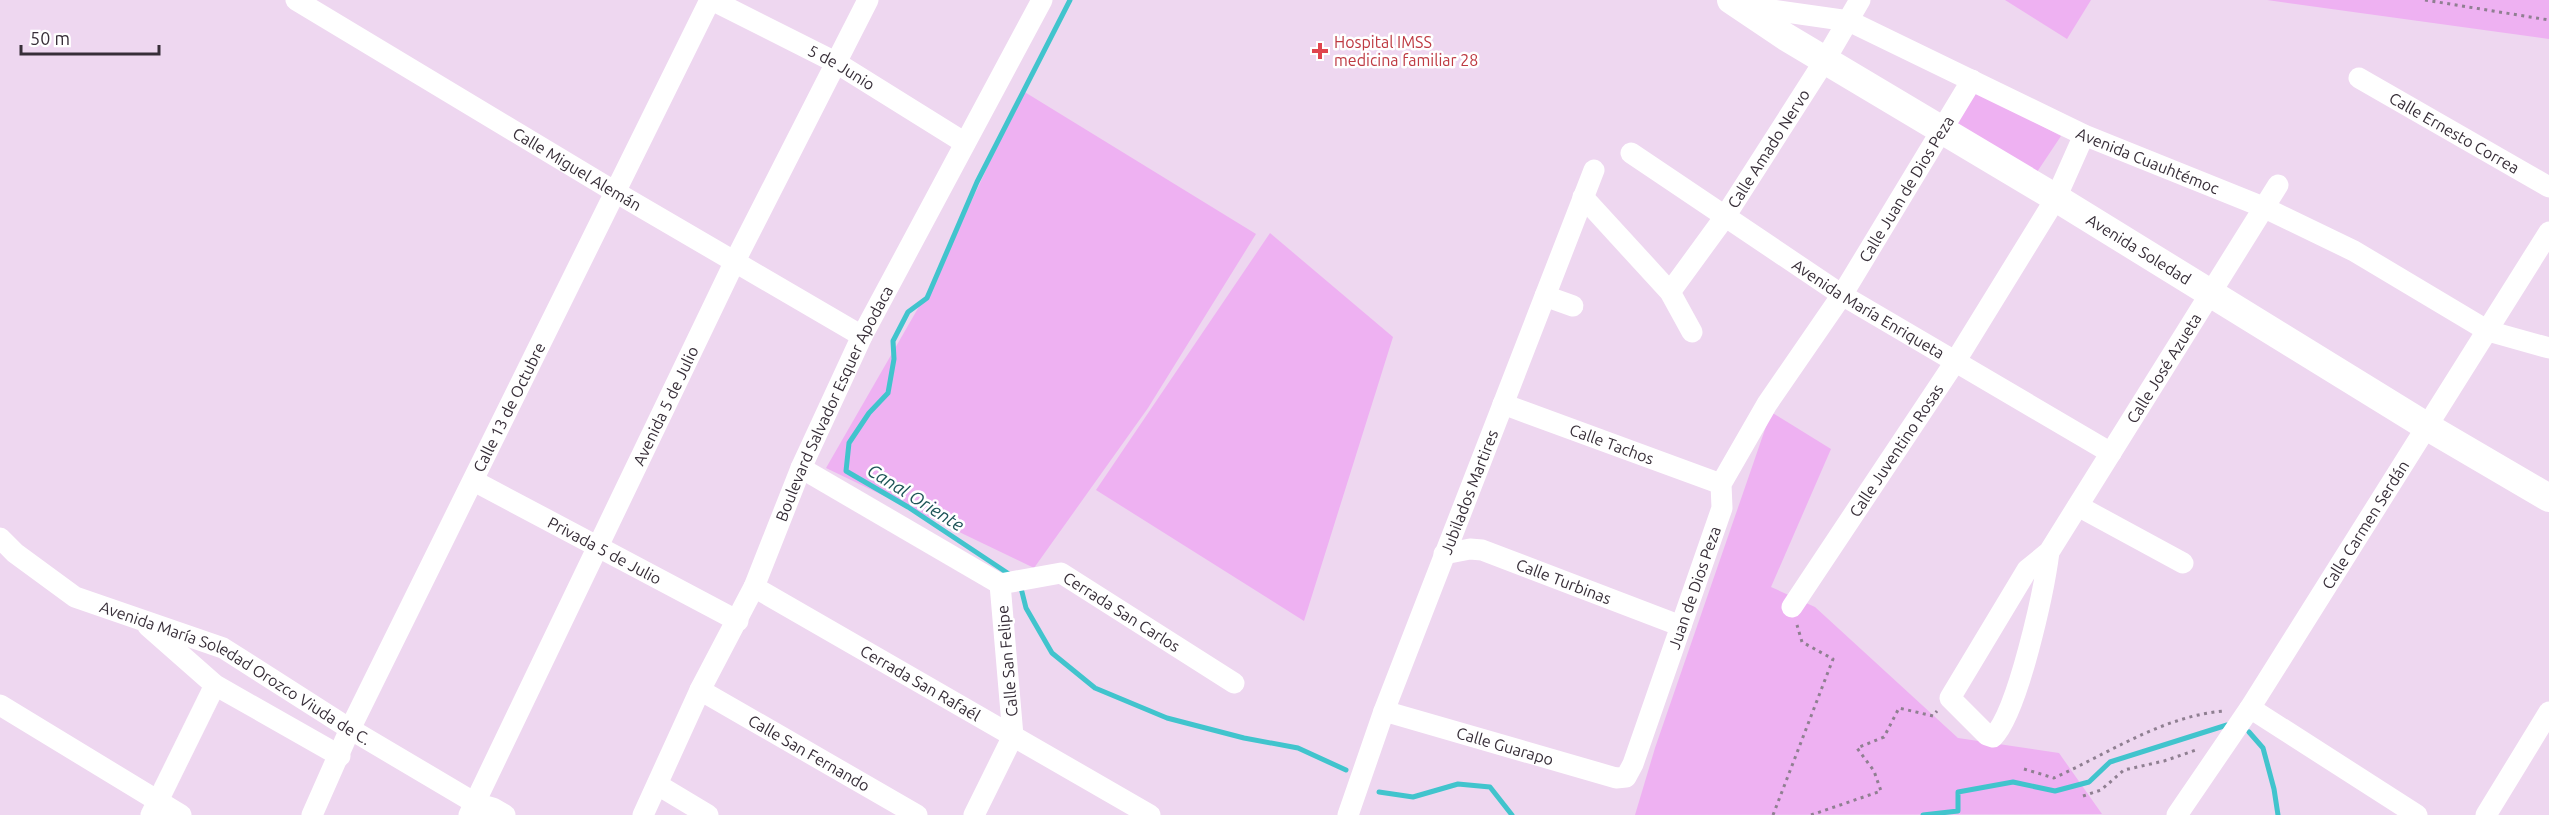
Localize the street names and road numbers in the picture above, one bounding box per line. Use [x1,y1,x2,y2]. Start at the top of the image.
street label: 5 de Junio [805,41,878,94]
street label: Calle Amado Nervo [1724,86,1813,211]
street label: Calle Ernesto Correa [2386,88,2523,177]
street label: Calle Juan de Dios Peza [1855,112,1957,265]
street label: Calle Miguel Alemán [510,124,645,214]
street label: Avenida Cuauhtémoc [2073,124,2222,198]
street label: Avenida Soledad [2084,210,2194,288]
street label: Avenida María Enriqueta [1789,255,1948,362]
street label: Boulevard Salvador Esquer Apodaca [772,283,896,524]
street label: Calle José Azueta [2123,310,2205,426]
street label: Calle 13 de Octubre [469,339,549,475]
street label: Avenida 5 de Julio [629,343,702,468]
street label: Calle Juventino Rosas [1846,381,1947,520]
street label: Calle Tachos [1567,420,1657,468]
street label: Jubilados Martires [1437,427,1501,557]
street label: Calle Carmen Serdán [2318,457,2412,592]
street label: Privada 5 de Julio [545,513,665,588]
street label: Juan de Dios Peza [1665,524,1724,651]
street label: Calle Turbinas [1514,555,1614,608]
street label: Cerrada San Carlos [1060,568,1183,655]
street label: Avenida María Soledad Orozco Viuda de C. [97,597,374,748]
street label: Calle San Felipe [993,604,1021,718]
street label: Cerrada San Rafaél [857,641,984,724]
street label: Calle San Fernando [745,711,873,795]
street label: Calle Guarapo [1455,723,1556,768]

